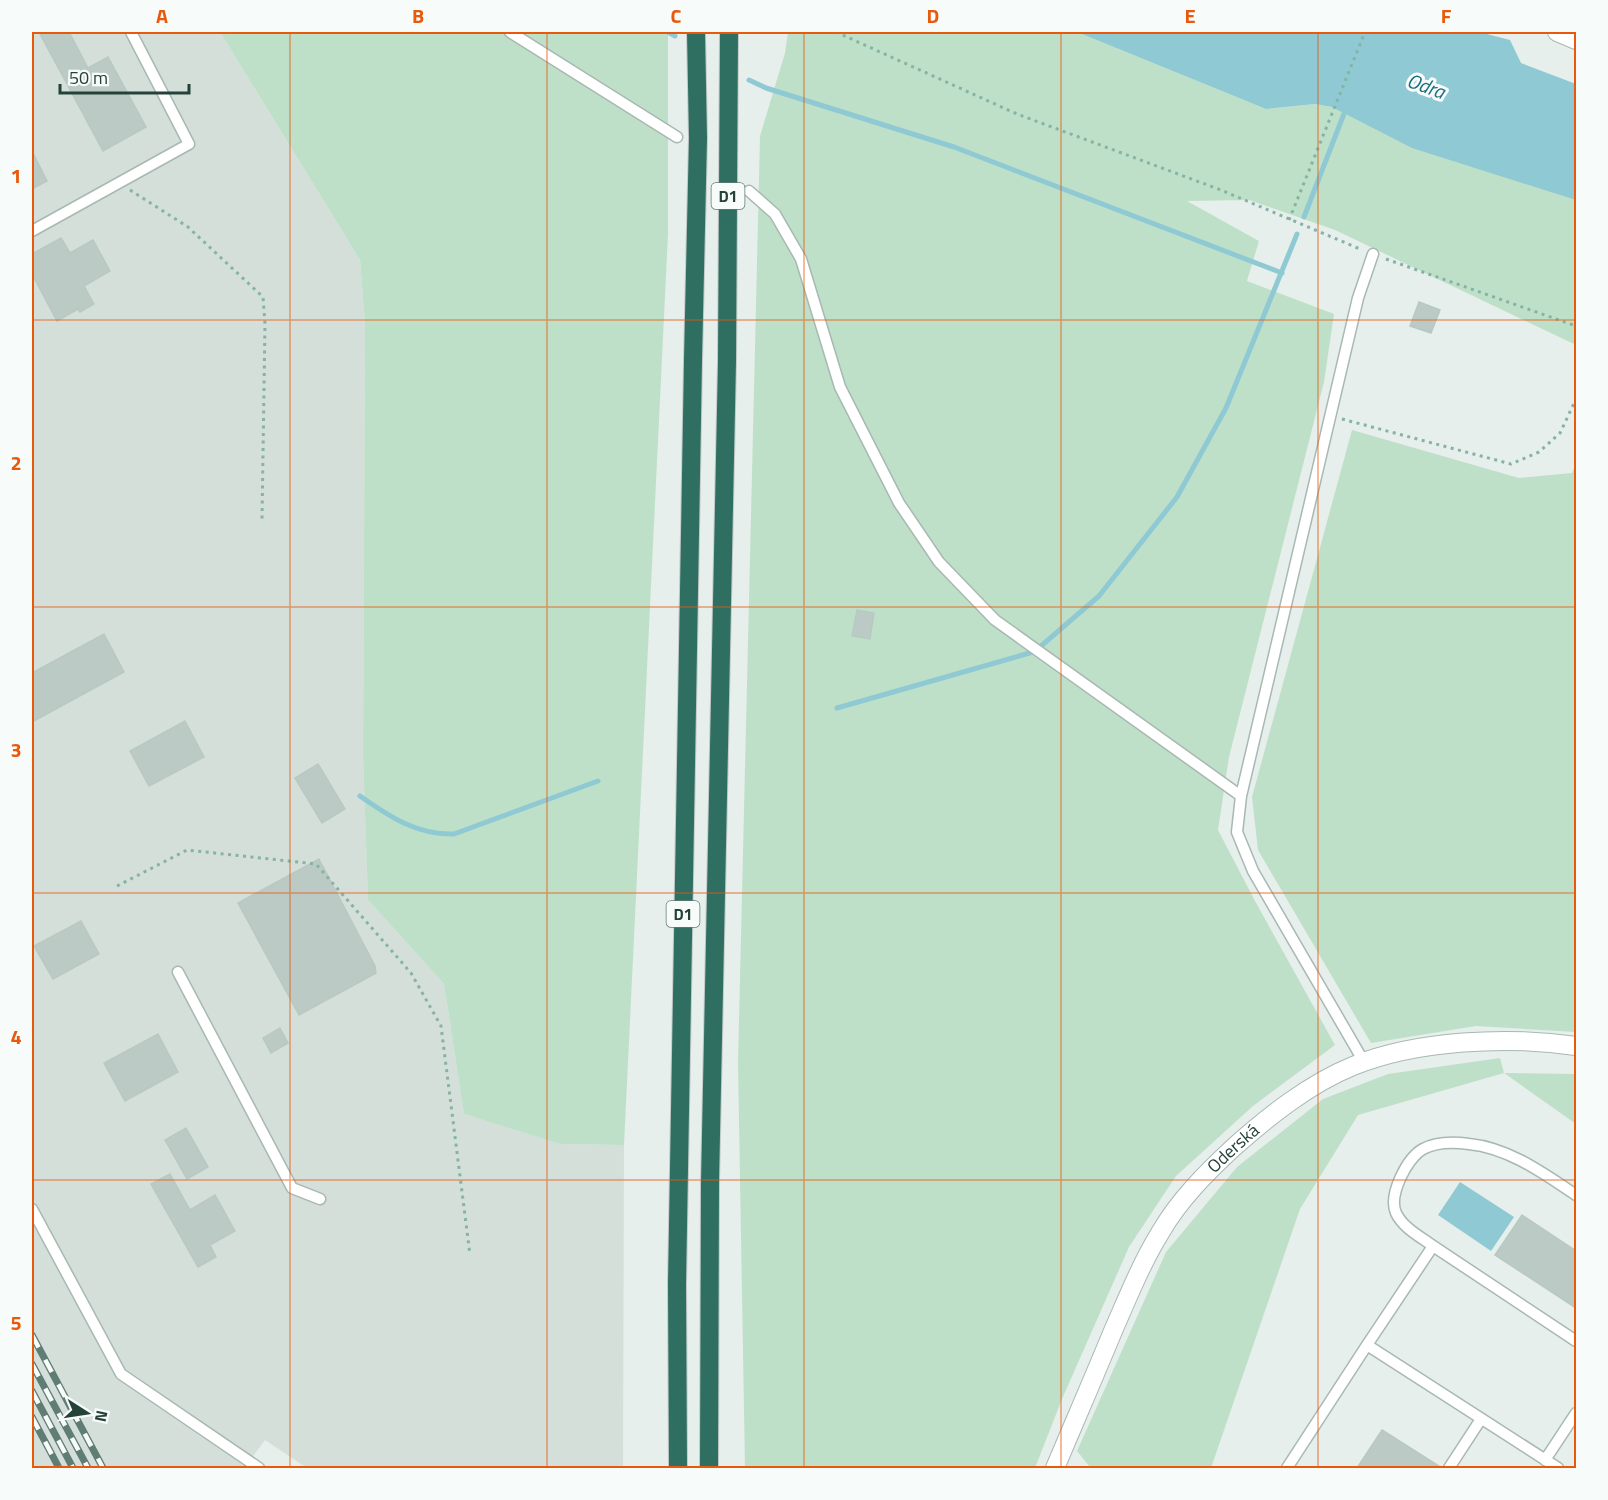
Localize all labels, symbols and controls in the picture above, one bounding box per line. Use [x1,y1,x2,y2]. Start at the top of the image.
text: A [156,0,168,31]
text: B [412,0,424,31]
text: C [671,0,682,31]
text: D [927,0,939,31]
text: E [1184,0,1196,31]
text: F [1441,0,1452,31]
scale bar [60,57,189,95]
text: 50 m [69,64,108,91]
water label: Odra [1403,64,1451,107]
text: 1 [10,160,22,191]
road number: D1 [712,183,744,209]
text: 2 [10,447,22,478]
text: 3 [10,734,22,765]
road number: D1 [666,901,700,927]
text: 4 [10,1021,22,1052]
street label: Oderská [1201,1117,1265,1179]
text: 5 [10,1307,22,1338]
north arrow [57,1383,117,1443]
text: N [89,1408,115,1424]

